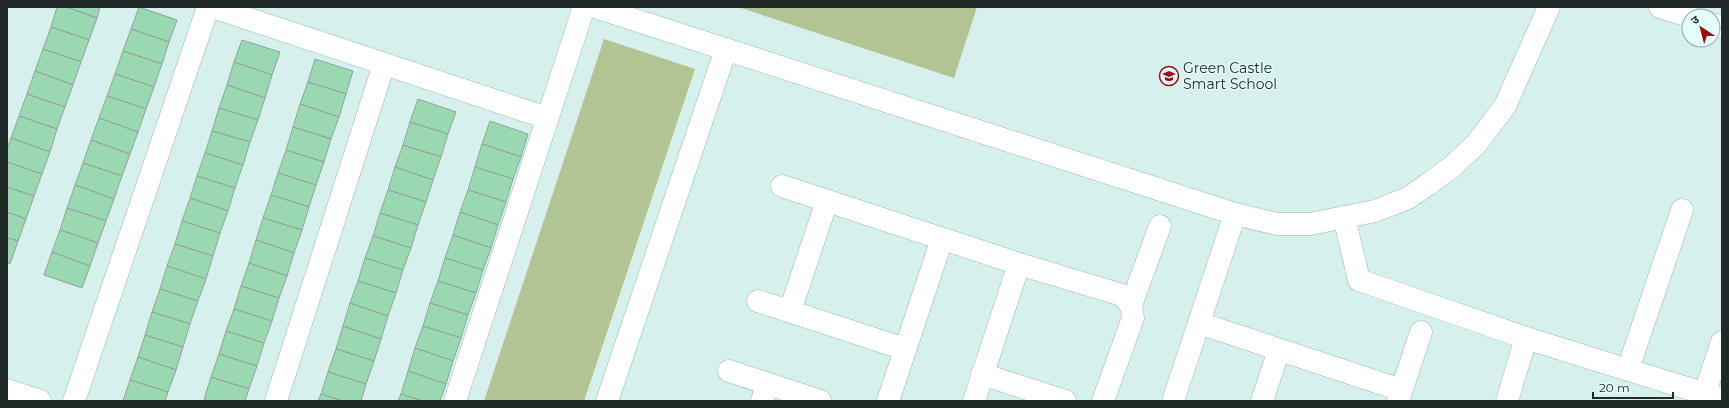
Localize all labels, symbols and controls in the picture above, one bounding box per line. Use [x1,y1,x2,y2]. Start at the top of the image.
north arrow [1681,8,1721,48]
text: उ [1688,12,1702,27]
place label: Green Castle Smart School [1183,59,1277,93]
school or university icon: Green Castle Smart School [1158,65,1180,87]
scale bar [1593,374,1673,400]
text: 20 m [1599,380,1630,395]

